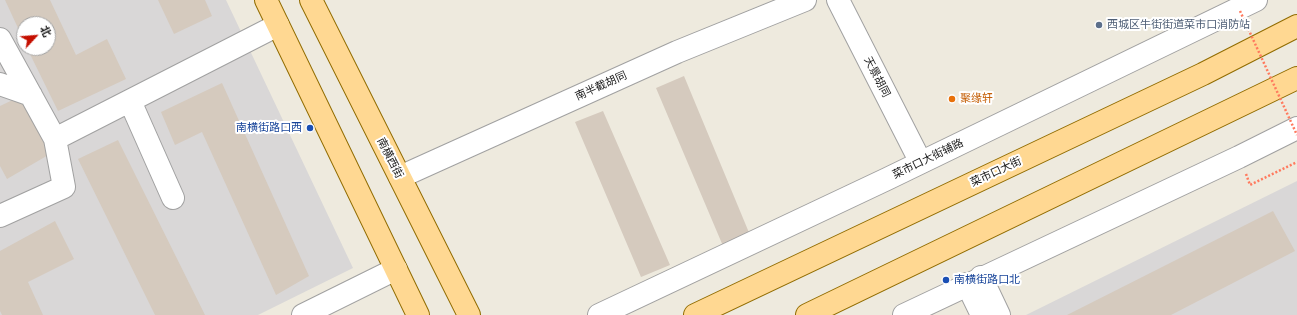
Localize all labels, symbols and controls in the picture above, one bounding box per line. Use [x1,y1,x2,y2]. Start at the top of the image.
north arrow [16,16,56,56]
place label: 西城区牛街街道菜市口消防站 [1107,18,1250,32]
marker: 西城区牛街街道菜市口消防站 [1094,20,1104,30]
text: 北 [37,23,55,39]
street label: 天景胡同 [861,54,893,100]
street label: 南半截胡同 [573,69,629,103]
place label: 聚缘轩 [960,92,993,106]
marker: 聚缘轩 [947,94,957,104]
place label: 南横街路口西 [236,121,302,135]
marker: 南横街路口西 [305,123,315,133]
street label: 南横西街 [374,135,406,181]
street label: 菜市口大街辅路 [891,136,965,182]
street label: 菜市口大街 [968,154,1024,190]
place label: 南横街路口北 [954,273,1020,287]
marker: 南横街路口北 [941,275,951,285]

